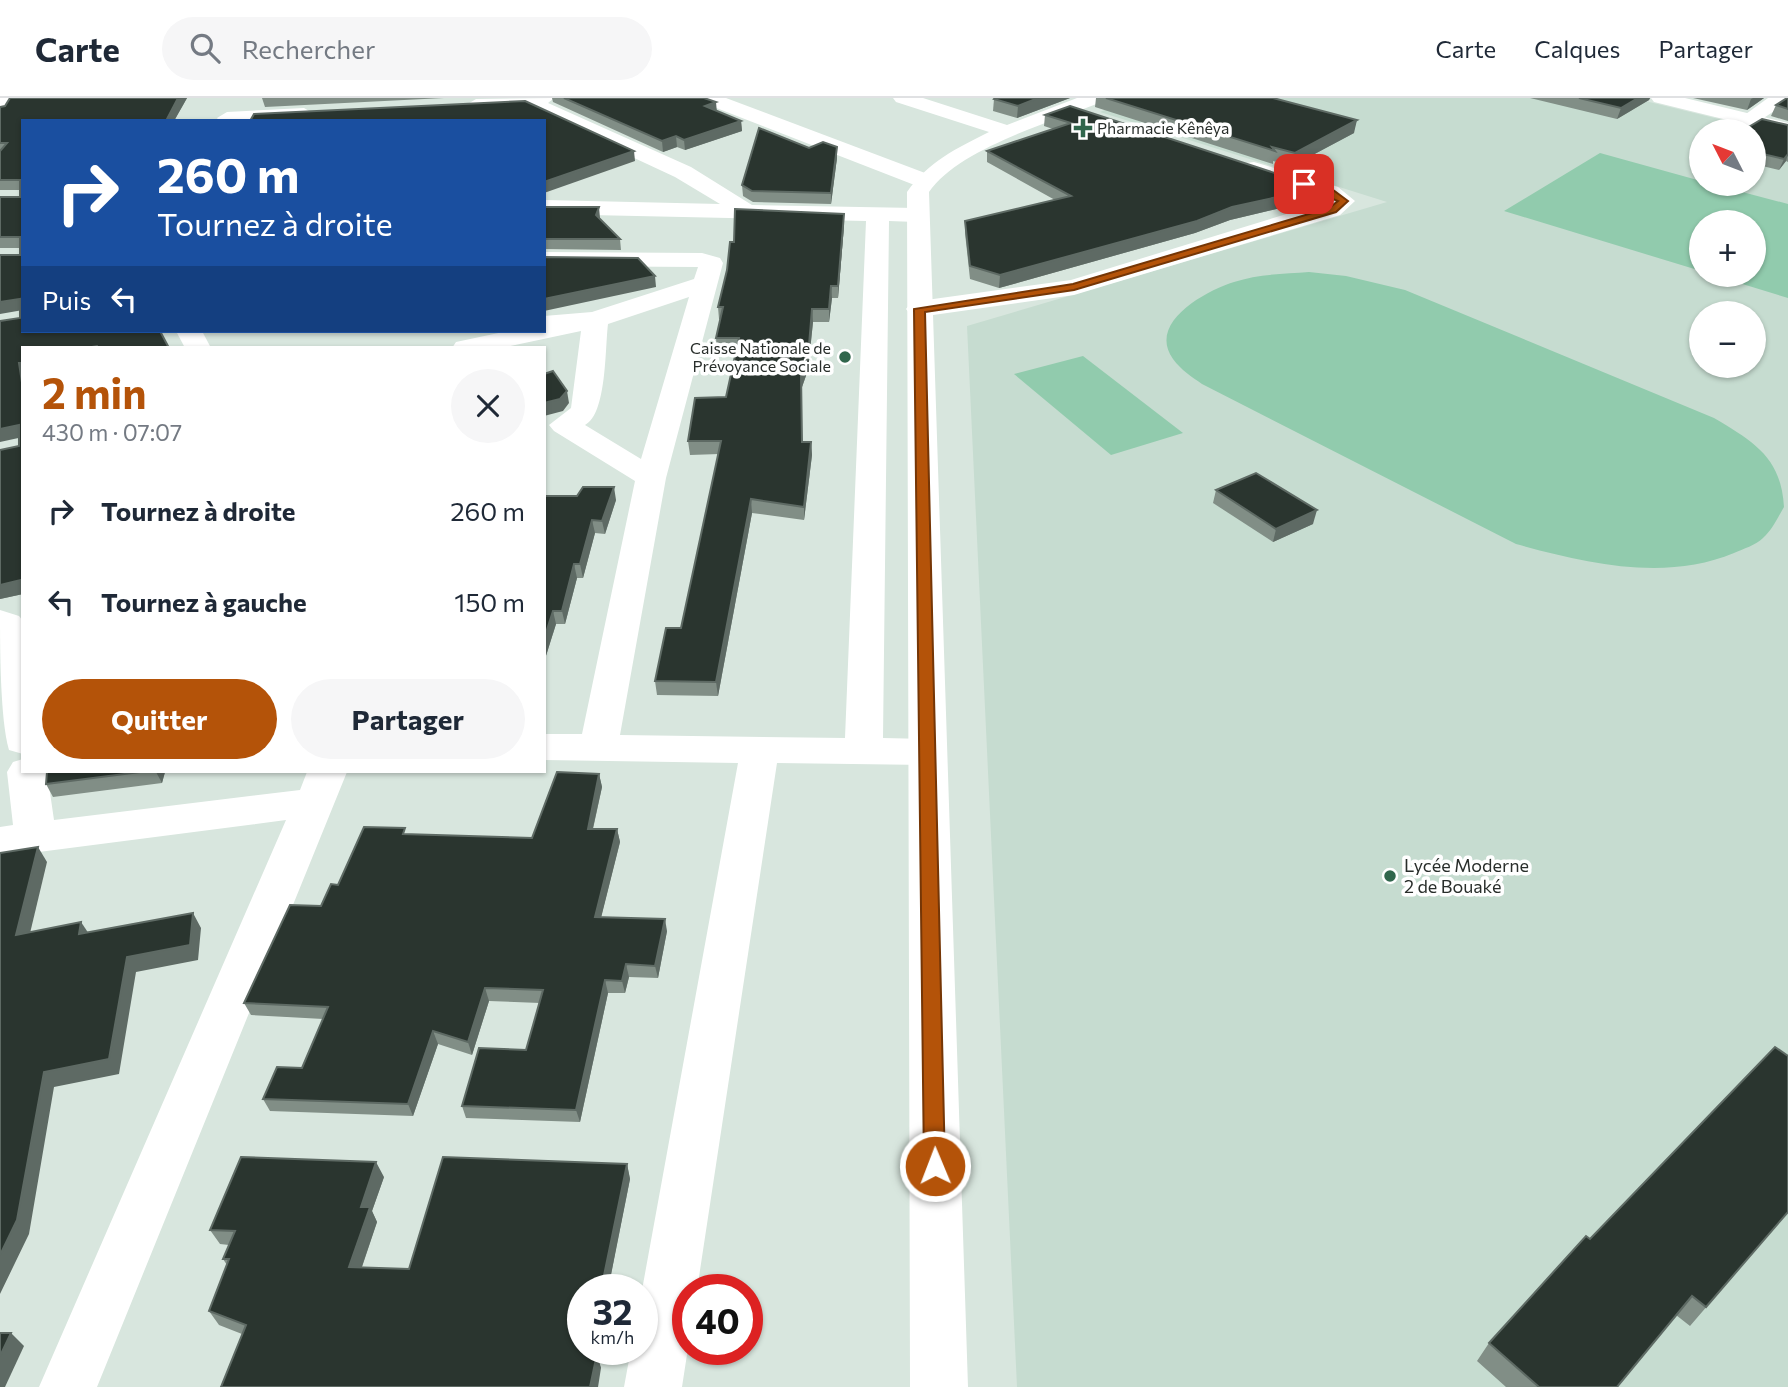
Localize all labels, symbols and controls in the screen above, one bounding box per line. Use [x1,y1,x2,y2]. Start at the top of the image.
search box [162,17,652,80]
text: Carte [35,28,120,69]
icon: search [186,29,224,67]
text: Rechercher [242,33,375,64]
text: Carte [1435,34,1496,63]
text: Calques [1534,34,1620,63]
text: Partager [1658,34,1753,63]
place label: Pharmacie Kênêya [1097,118,1229,137]
north arrow [1689,119,1766,196]
map controls [1689,119,1766,378]
marker: Pharmacie Kênêya [1075,120,1091,136]
text: 260 m [157,143,299,203]
icon: right [42,147,133,238]
pin [1274,154,1334,214]
icon: arrive [1285,165,1323,203]
text: Tournez à droite [157,203,393,243]
button: + [1689,210,1766,287]
icon: left [105,280,143,318]
text: Puis [42,284,91,315]
button: − [1689,301,1766,378]
place label: Caisse Nationale de Prévoyance Sociale [690,338,831,375]
marker: Caisse Nationale de Prévoyance Sociale [837,349,853,365]
text: 2 min [42,366,147,418]
button: close [451,369,525,443]
text: 430 m · 07:07 [42,418,182,446]
icon: right [42,492,80,530]
text: Tournez à droite [101,495,296,526]
text: 260 m [450,495,525,526]
icon: left [42,583,80,621]
text: Tournez à gauche [101,586,307,617]
text: 150 m [454,586,525,617]
button: Quitter [42,679,277,759]
button: Partager [291,679,525,759]
place label: Lycée Moderne 2 de Bouaké [1404,854,1529,897]
marker: Lycée Moderne 2 de Bouaké [1382,868,1398,884]
position arrow [898,1129,972,1203]
speed limit sign: 40 [672,1274,763,1365]
text: 32 [592,1289,633,1332]
text: km/h [591,1326,634,1348]

